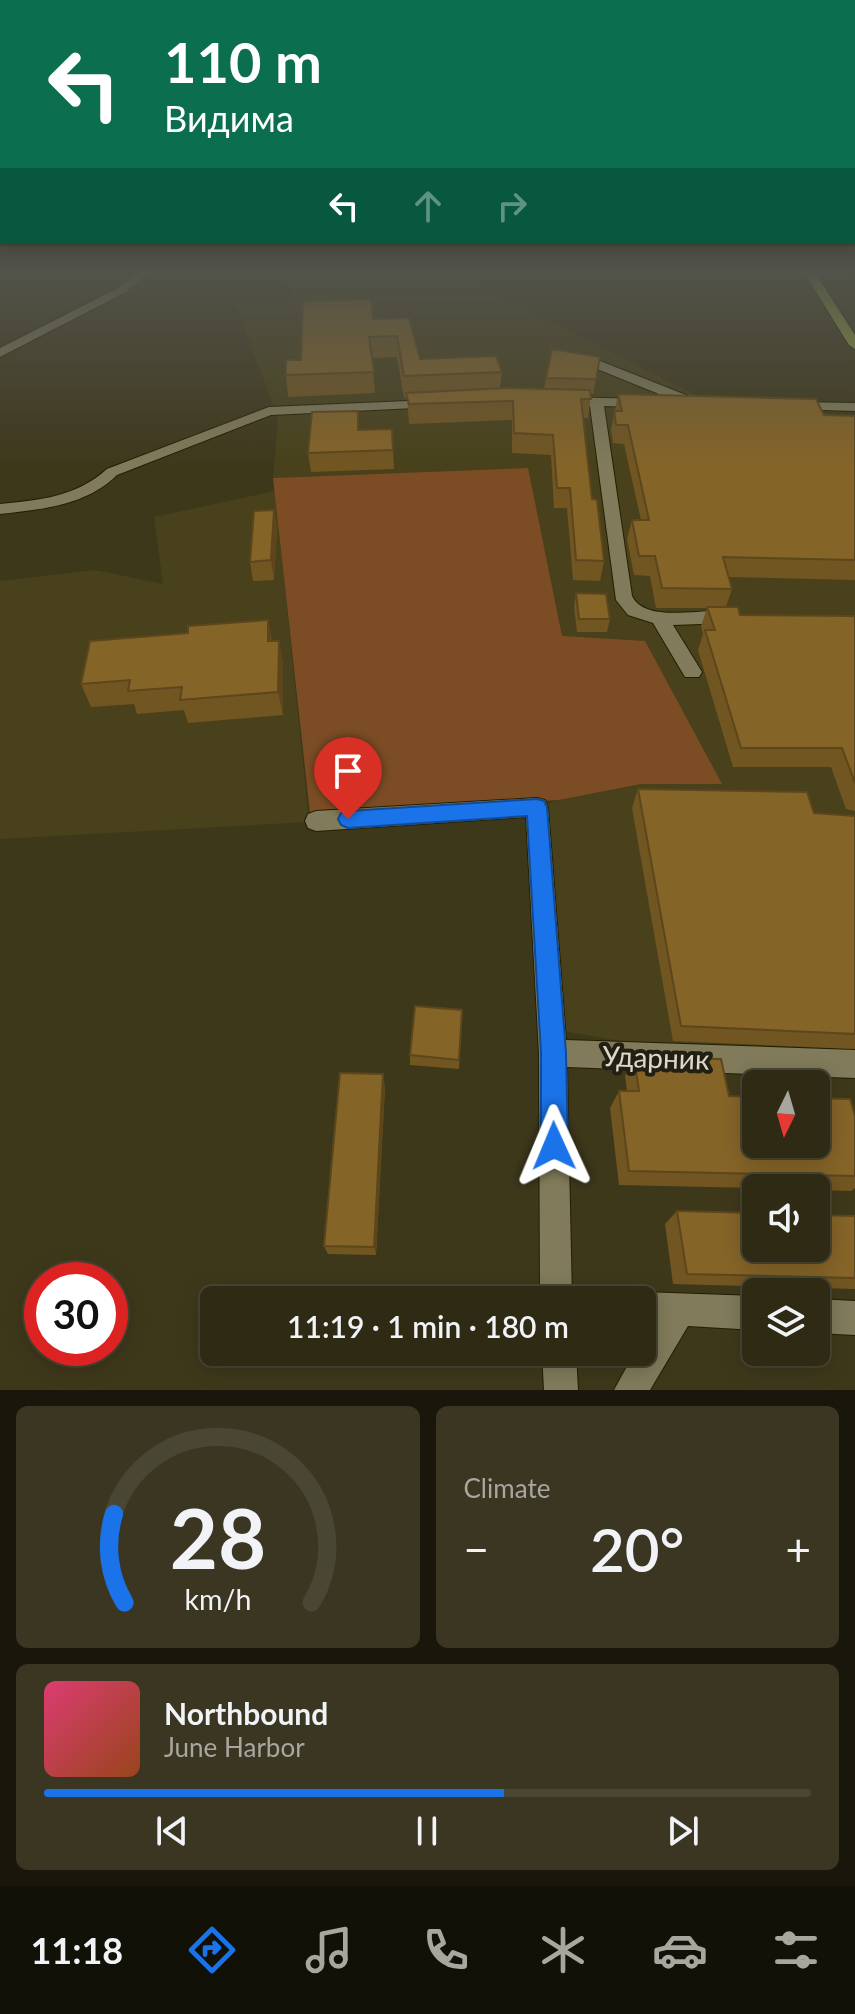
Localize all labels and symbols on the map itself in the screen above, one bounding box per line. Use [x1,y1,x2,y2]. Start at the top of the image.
pin [314,737,382,819]
street label: Ударник [602,1038,711,1076]
north arrow [742,1070,830,1158]
position arrow [512,1104,596,1188]
speed limit sign: 30 [24,1262,128,1366]

